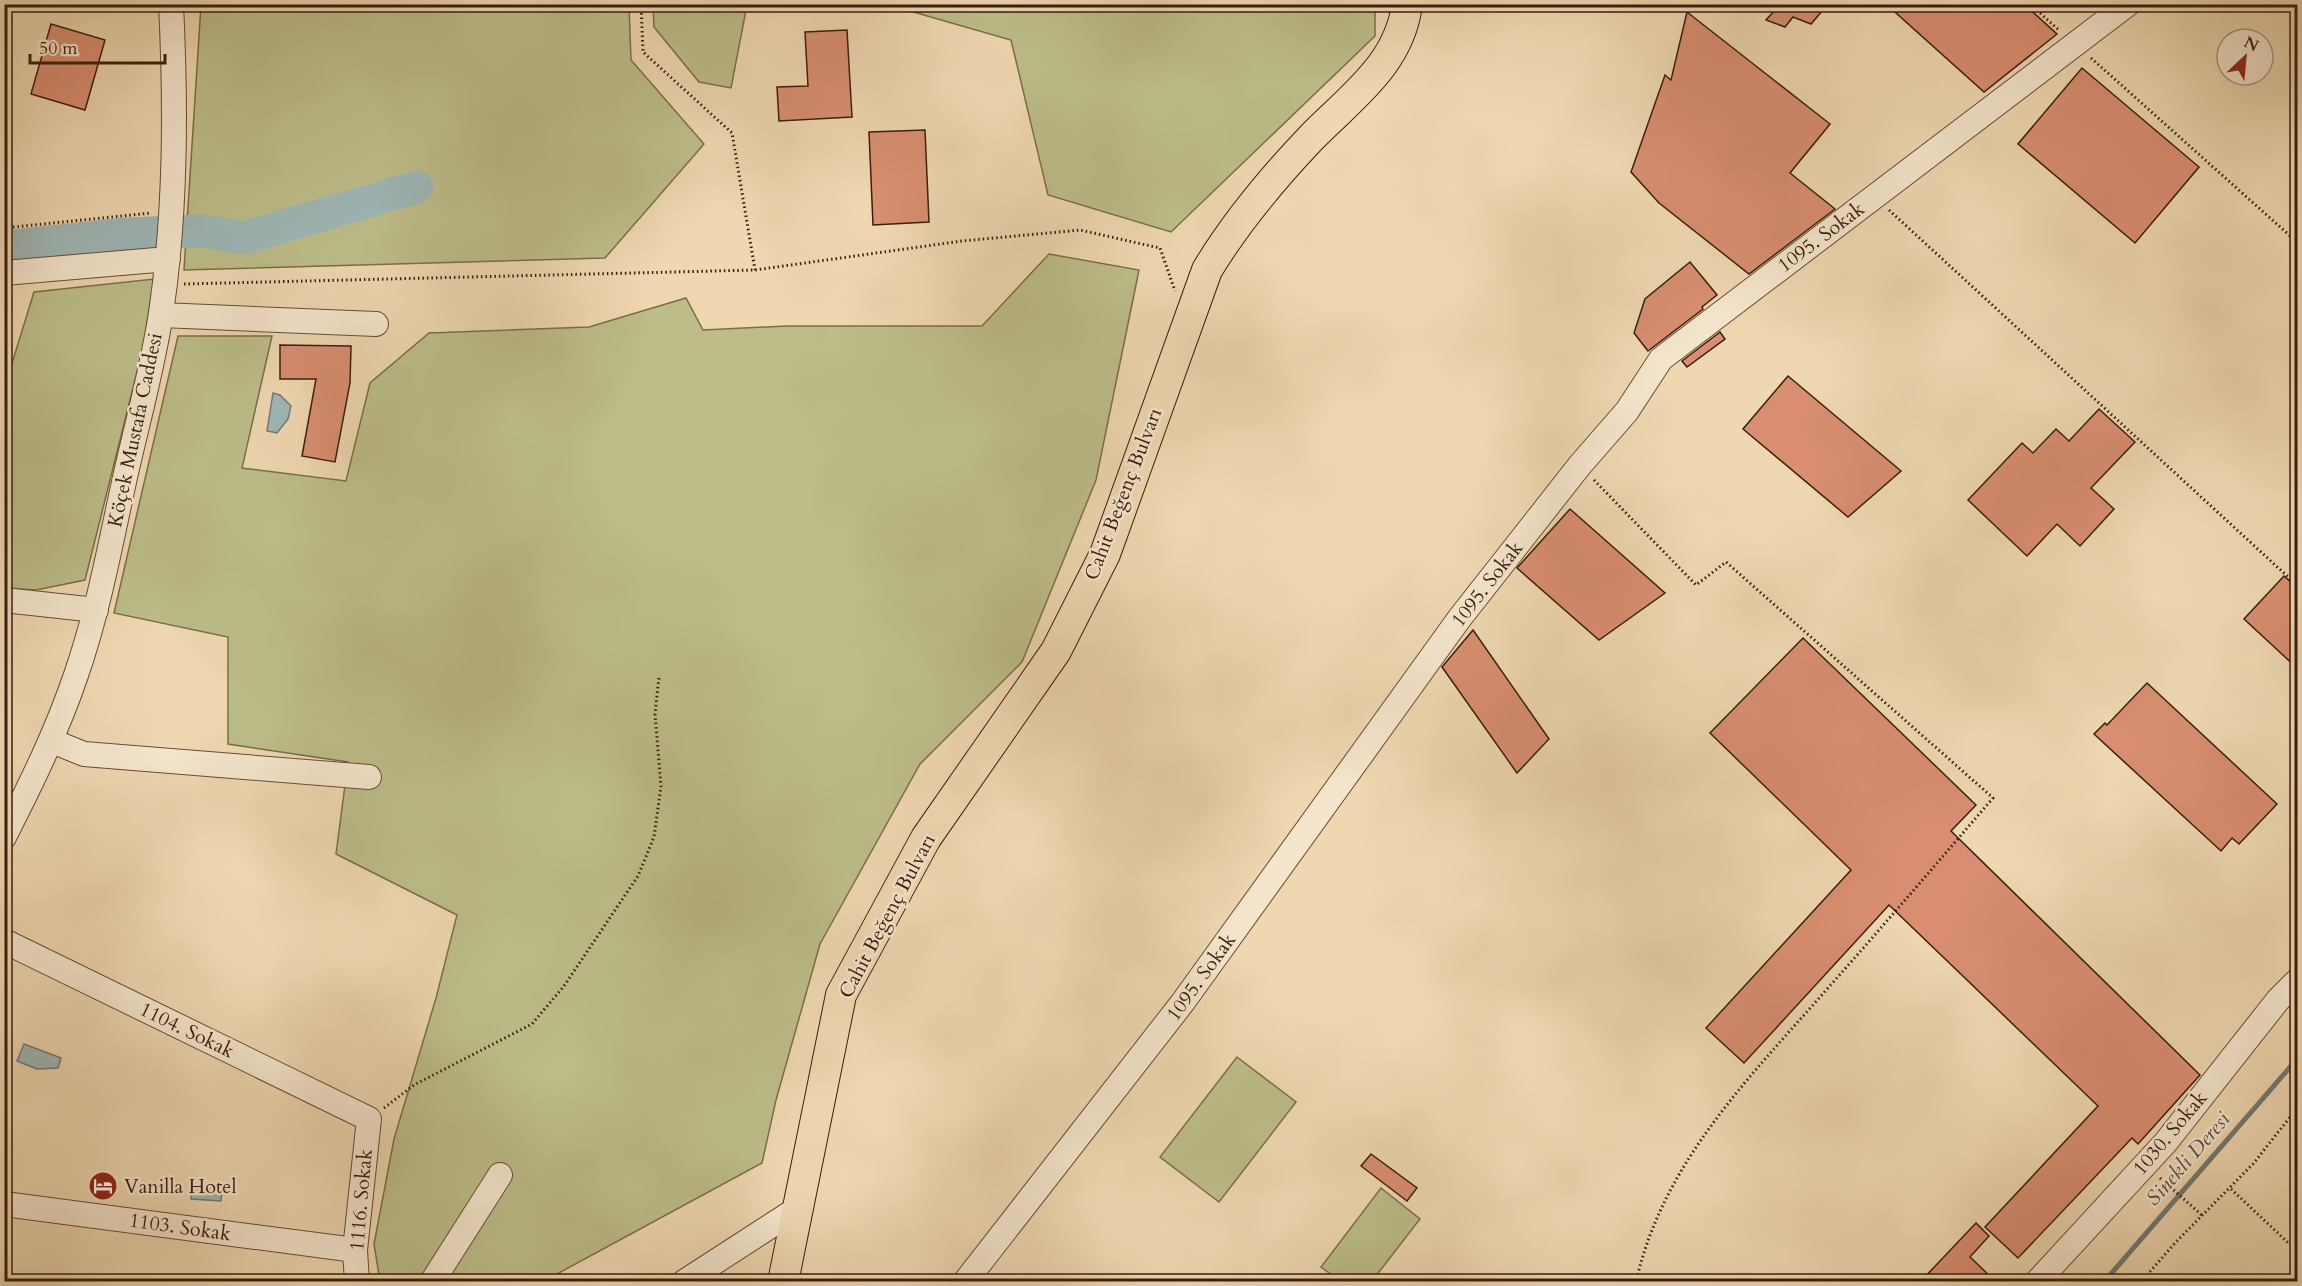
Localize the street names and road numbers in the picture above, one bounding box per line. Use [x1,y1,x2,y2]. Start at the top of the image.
street label: 1095. Sokak [1772,195,1870,279]
street label: Köçek Mustafa Caddesi [101,330,169,530]
street label: Cahit Beğenç Bulvarı [1078,404,1168,584]
street label: 1095. Sokak [1445,535,1529,633]
street label: Cahit Beğenç Bulvarı [832,829,942,1003]
street label: 1095. Sokak [1160,927,1242,1026]
street label: 1104. Sokak [135,995,239,1065]
street label: 1030. Sokak [2127,1085,2213,1181]
street label: 1116. Sokak [343,1148,379,1252]
street label: 1103. Sokak [127,1207,233,1248]

